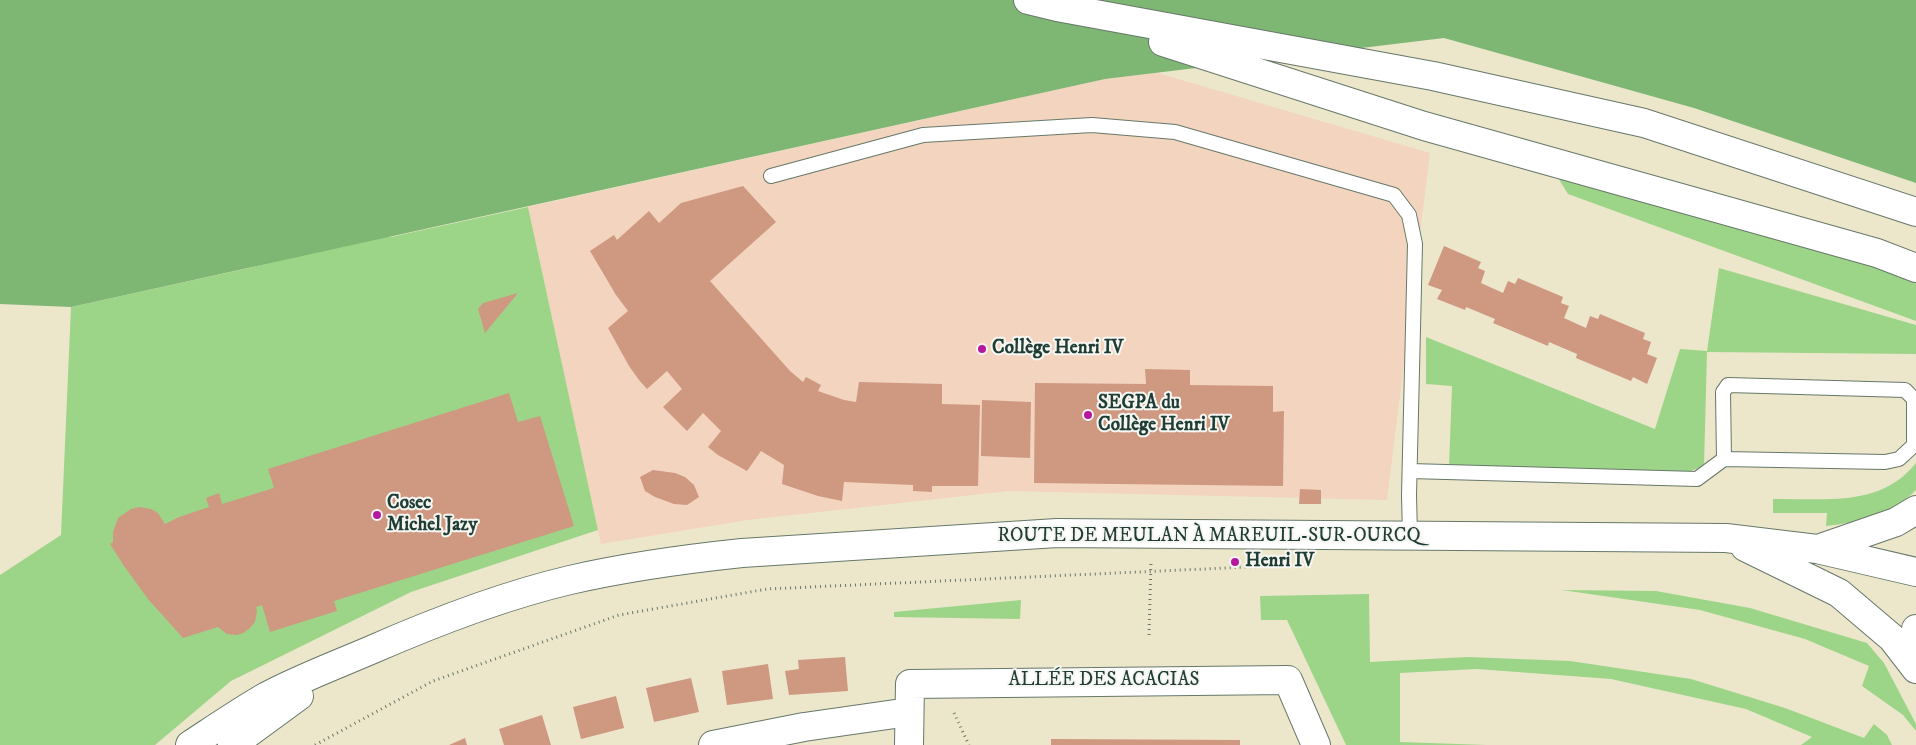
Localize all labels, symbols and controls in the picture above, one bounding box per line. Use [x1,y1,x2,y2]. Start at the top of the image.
place label: Collège Henri IV [992,338,1124,360]
marker: Collège Henri IV [976,343,988,355]
place label: SEGPA du Collège Henri IV [1098,393,1230,437]
marker: SEGPA du Collège Henri IV [1082,409,1094,421]
place label: Cosec Michel Jazy [387,493,477,537]
marker: Cosec Michel Jazy [371,509,383,521]
street label: ROUTE DE MEULAN À MAREUIL-SUR-OURCQ [998,526,1420,548]
place label: Henri IV [1245,551,1314,573]
marker: Henri IV [1229,556,1241,568]
street label: ALLÉE DES ACACIAS [1009,670,1199,692]

